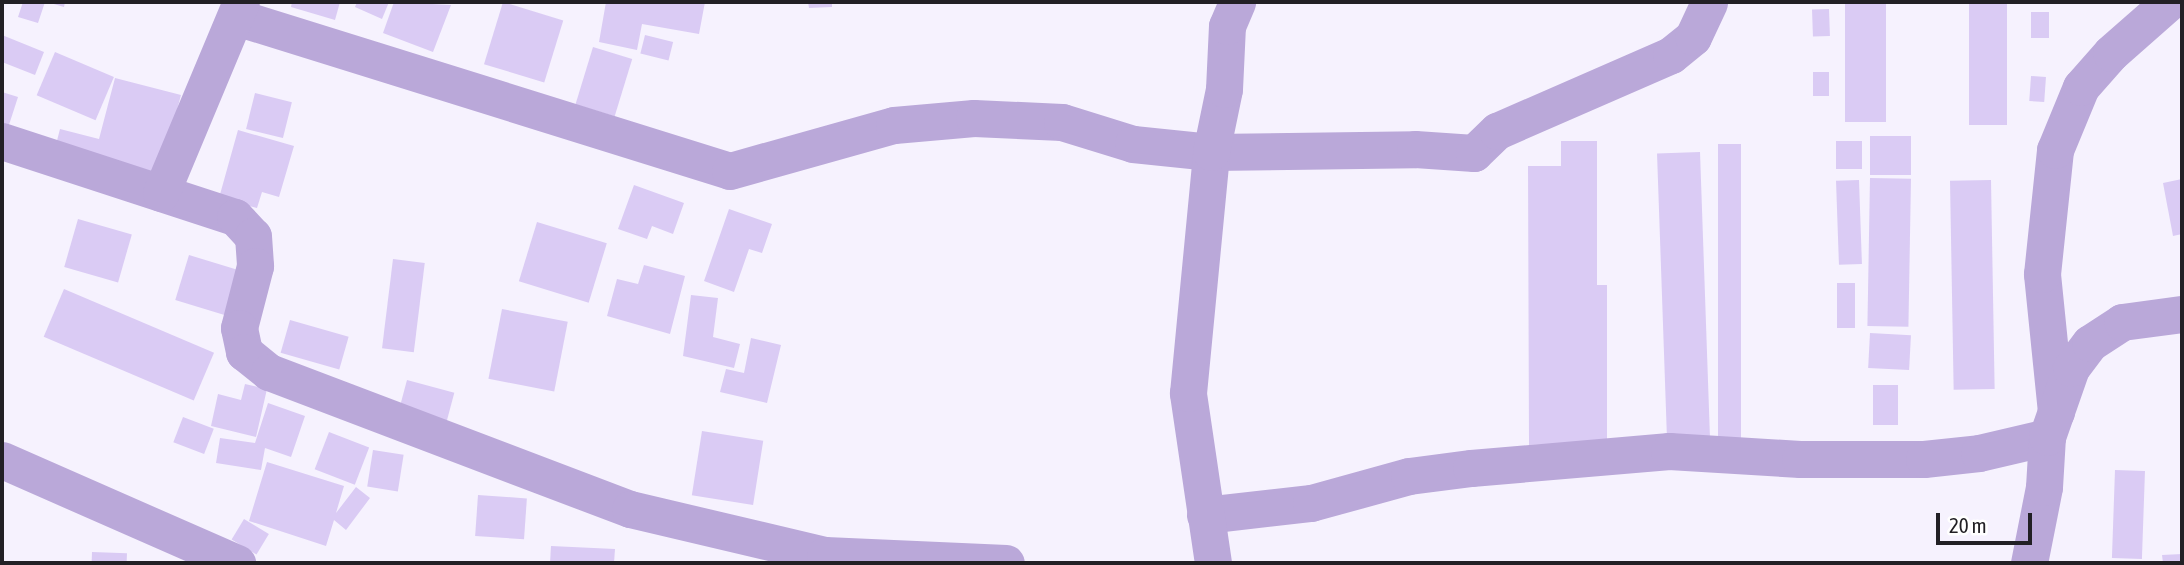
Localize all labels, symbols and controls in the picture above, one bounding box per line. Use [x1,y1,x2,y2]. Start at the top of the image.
scale bar [1939,498,2035,542]
text: 20 m [1949,513,1987,537]

